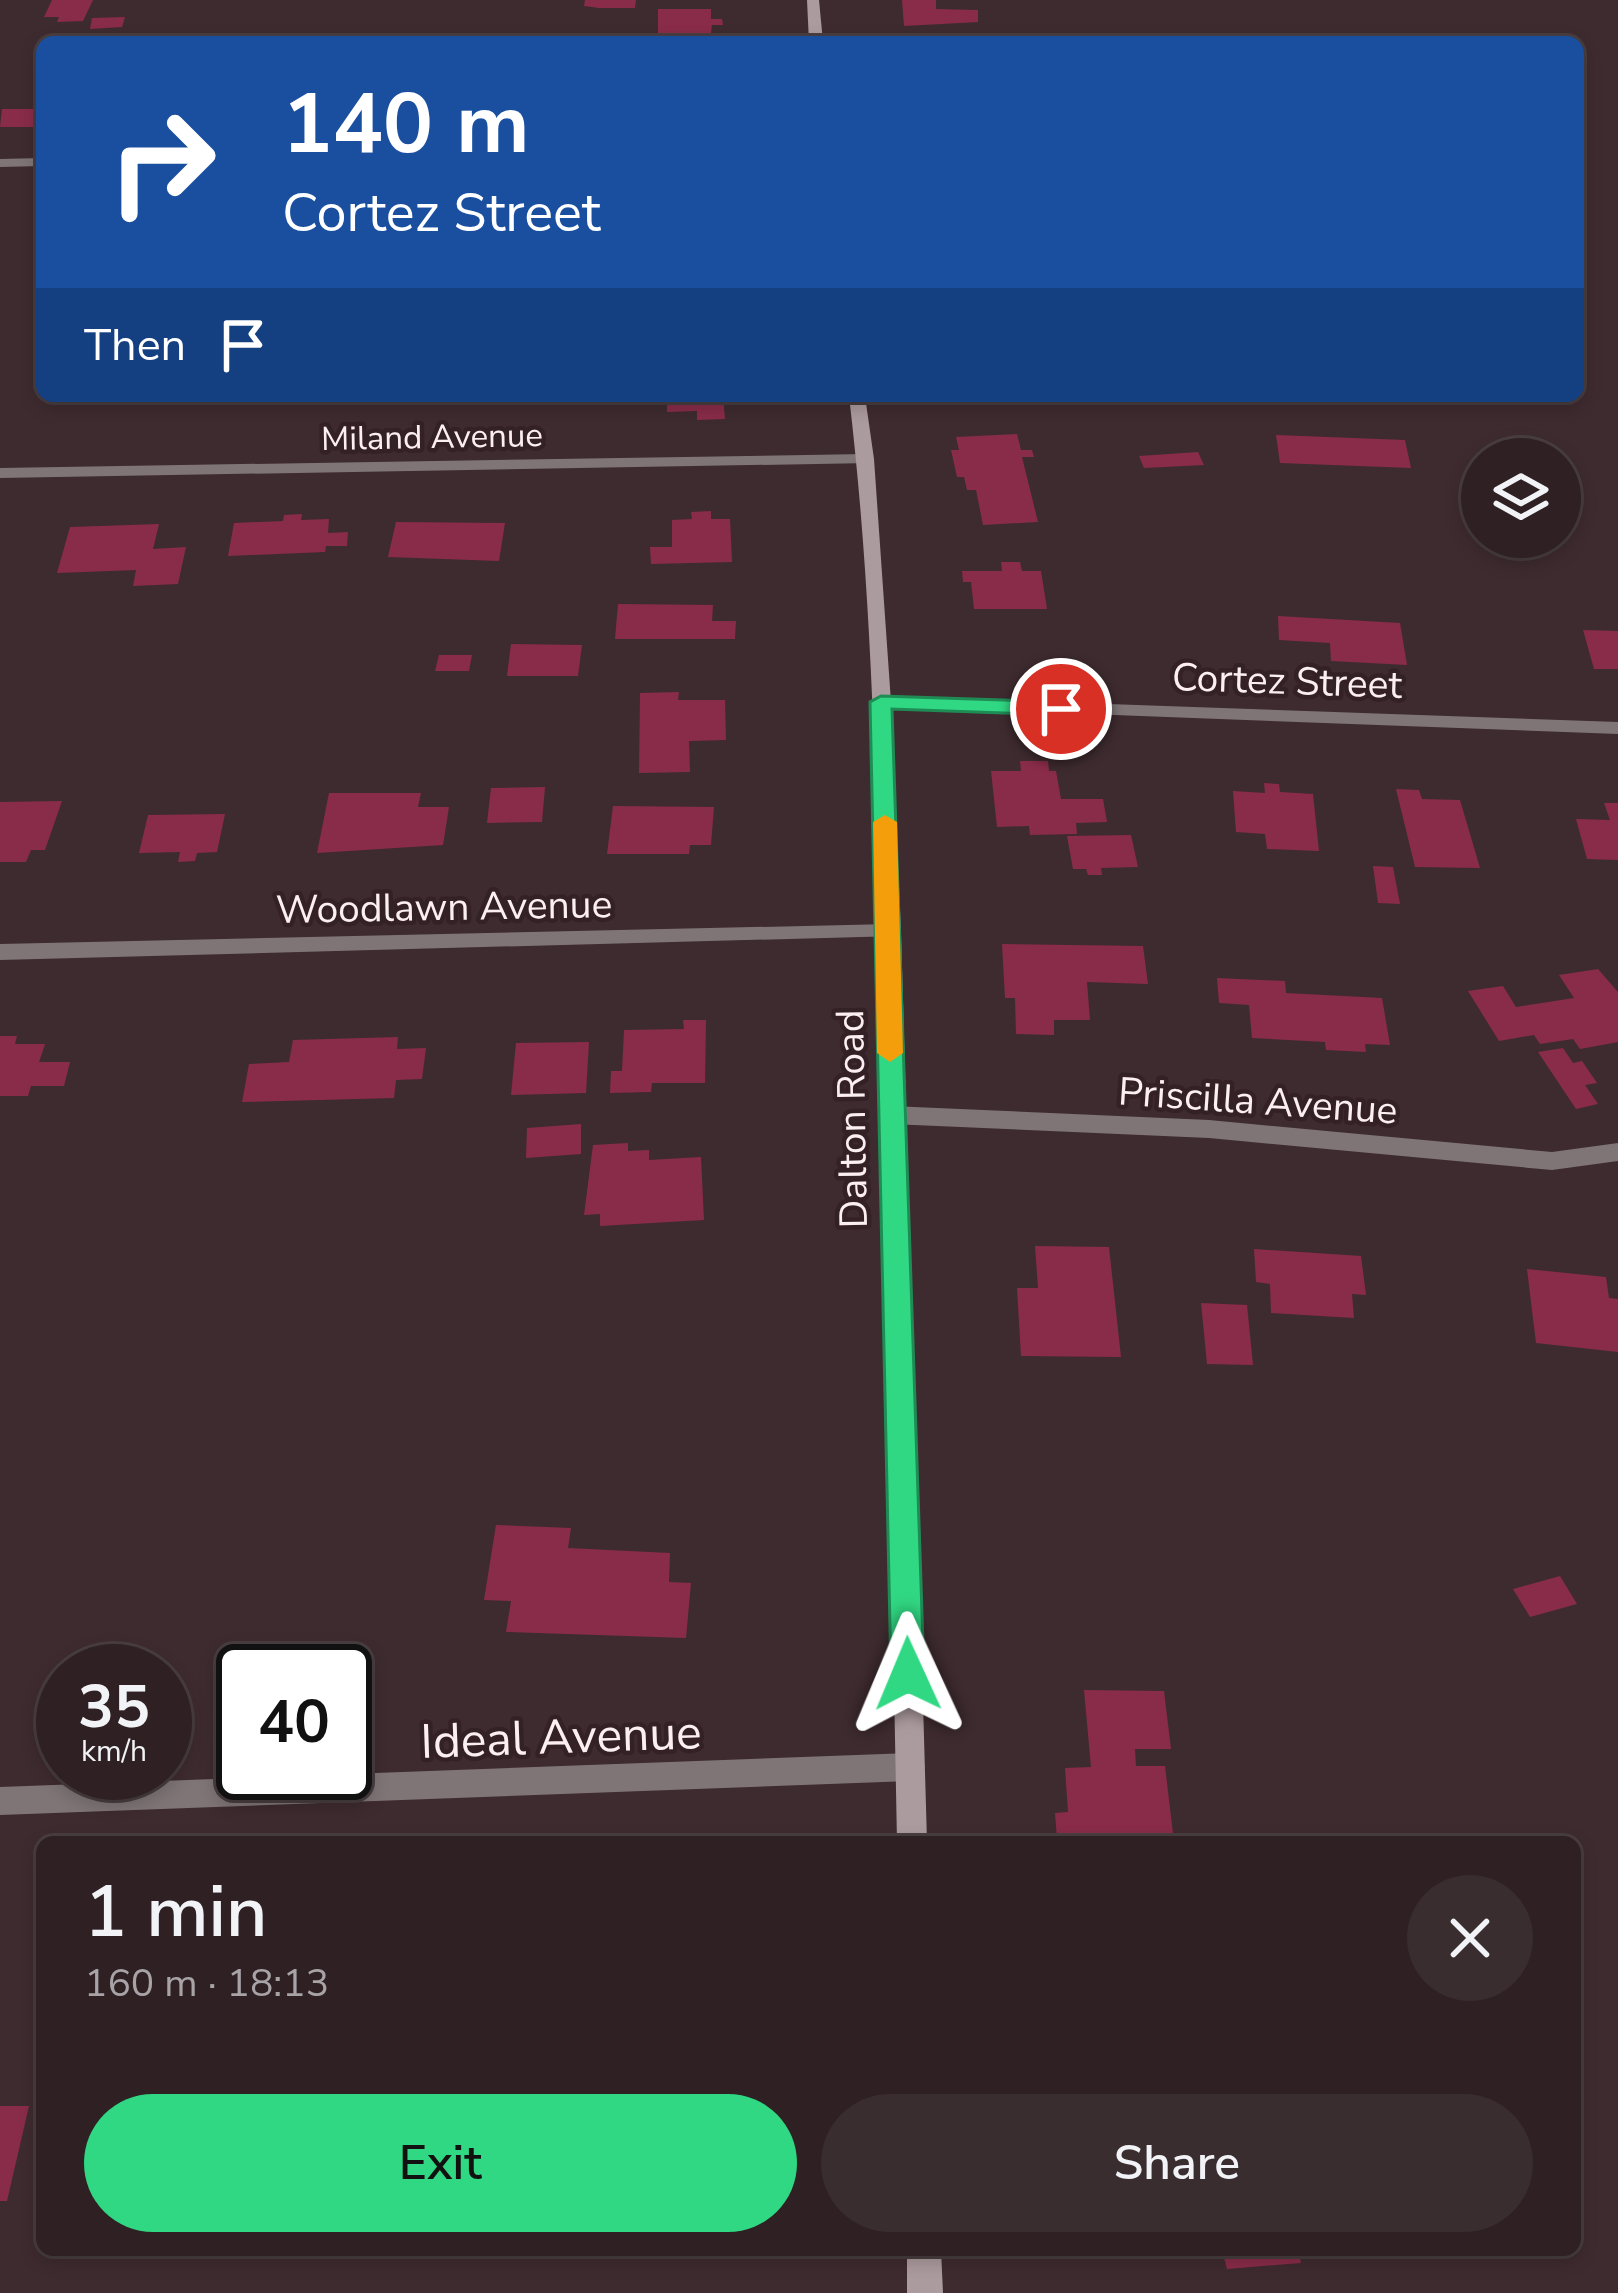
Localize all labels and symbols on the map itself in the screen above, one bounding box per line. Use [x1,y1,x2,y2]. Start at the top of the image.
street label: Miland Avenue [321,413,543,462]
street label: Cortez Street [1171,651,1403,712]
pin [1010,658,1112,760]
street label: Woodlawn Avenue [275,878,613,937]
street label: Dalton Road [824,1009,881,1229]
street label: Priscilla Avenue [1117,1065,1399,1138]
position arrow [845,1611,971,1737]
speed limit sign: 40 [216,1644,372,1800]
street label: Ideal Avenue [419,1699,703,1775]

